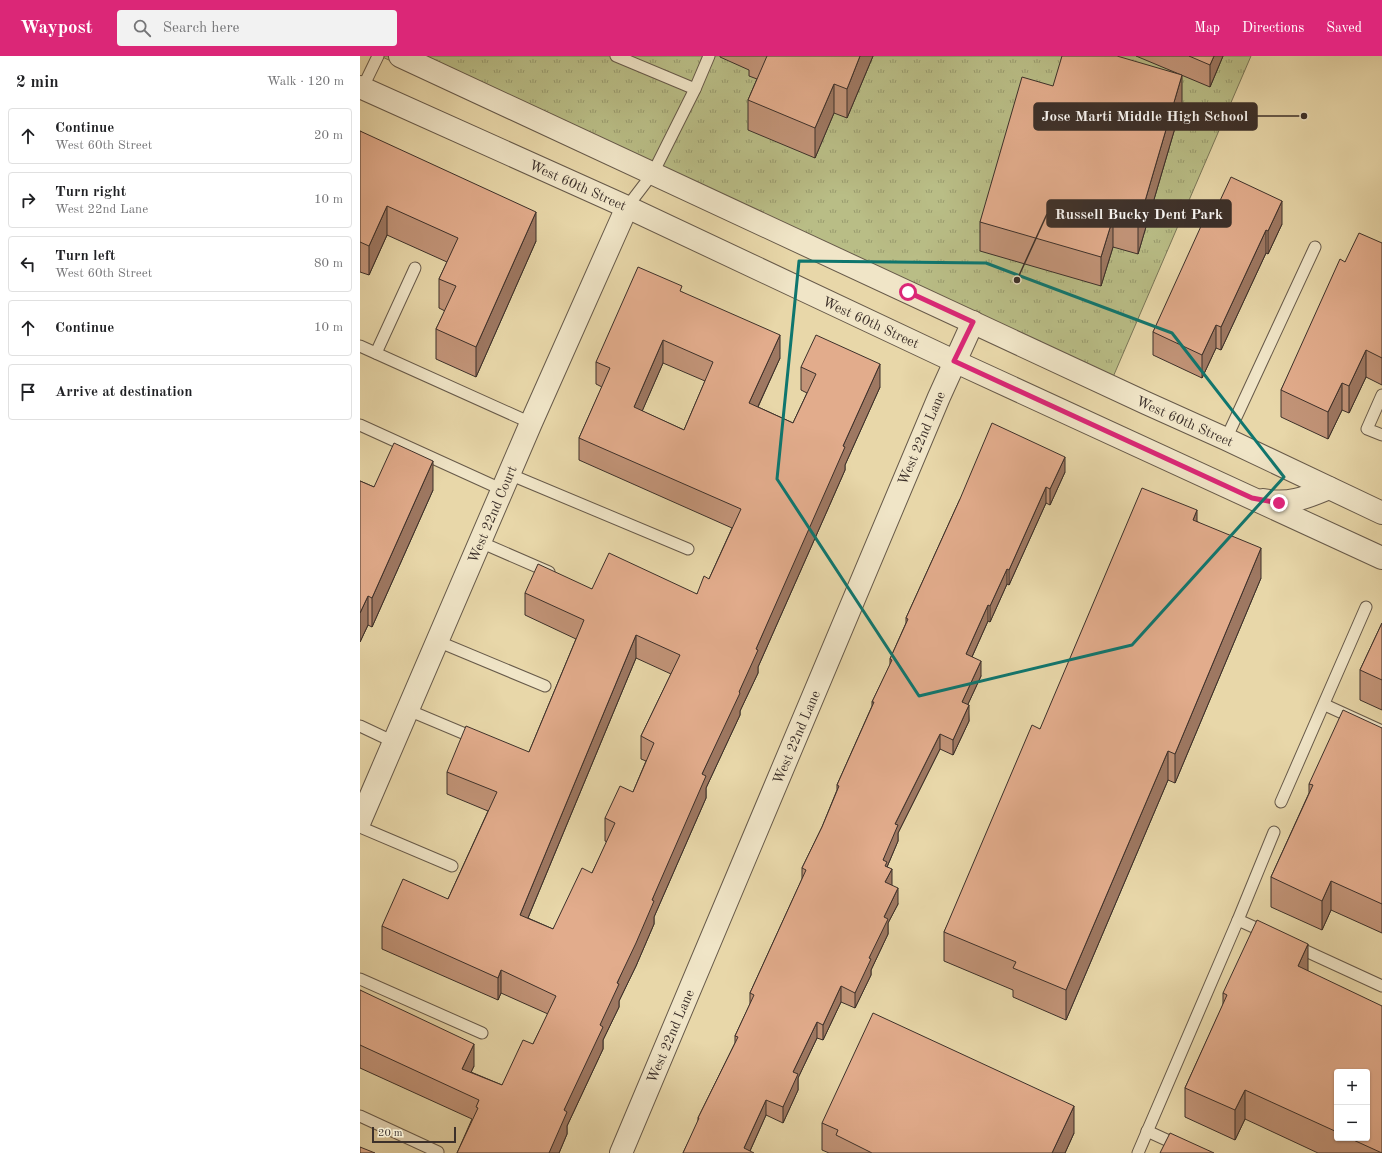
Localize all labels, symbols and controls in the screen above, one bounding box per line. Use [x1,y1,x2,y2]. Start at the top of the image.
search box [117,10,397,46]
icon: search [131,17,153,39]
text: Waypost [20,19,93,38]
text: Search here [163,21,239,36]
text: Map [1194,21,1220,35]
text: Directions [1242,21,1304,35]
text: Saved [1326,21,1362,35]
text: 2 min [16,74,59,91]
text: Walk · 120 m [267,75,344,88]
callout: Jose Marti Middle High School [1034,103,1257,130]
text: Jose Marti Middle High School [1042,110,1249,125]
text: Continue [55,121,114,136]
icon: ahead [17,125,39,147]
text: 20 m [314,129,343,142]
text: West 60th Street [55,139,152,152]
street label: West 60th Street [527,158,628,214]
text: Turn right [55,185,126,200]
icon: right [17,189,39,211]
text: 10 m [314,193,343,206]
callout: Russell Bucky Dent Park [1047,200,1231,227]
text: West 22nd Lane [55,203,148,216]
text: Russell Bucky Dent Park [1055,208,1224,223]
text: Turn left [55,249,115,264]
icon: left [17,253,39,275]
text: 80 m [314,257,343,270]
text: West 60th Street [55,267,152,280]
route start [899,283,917,301]
street label: West 60th Street [820,294,921,351]
icon: ahead [17,317,39,339]
text: Continue [55,321,114,336]
text: 10 m [314,321,343,334]
icon: arrive [17,381,39,403]
text: Arrive at destination [55,385,193,400]
street label: West 22nd Lane [896,390,948,487]
street label: West 60th Street [1134,394,1235,450]
street label: West 22nd Court [466,464,520,565]
route end [1270,494,1288,512]
street label: West 22nd Lane [771,689,823,786]
street label: West 22nd Lane [645,988,697,1085]
map controls [1334,1069,1370,1141]
button: + [1334,1069,1370,1105]
button: − [1334,1105,1370,1141]
scale bar [372,1125,456,1144]
text: 20 m [378,1128,403,1139]

